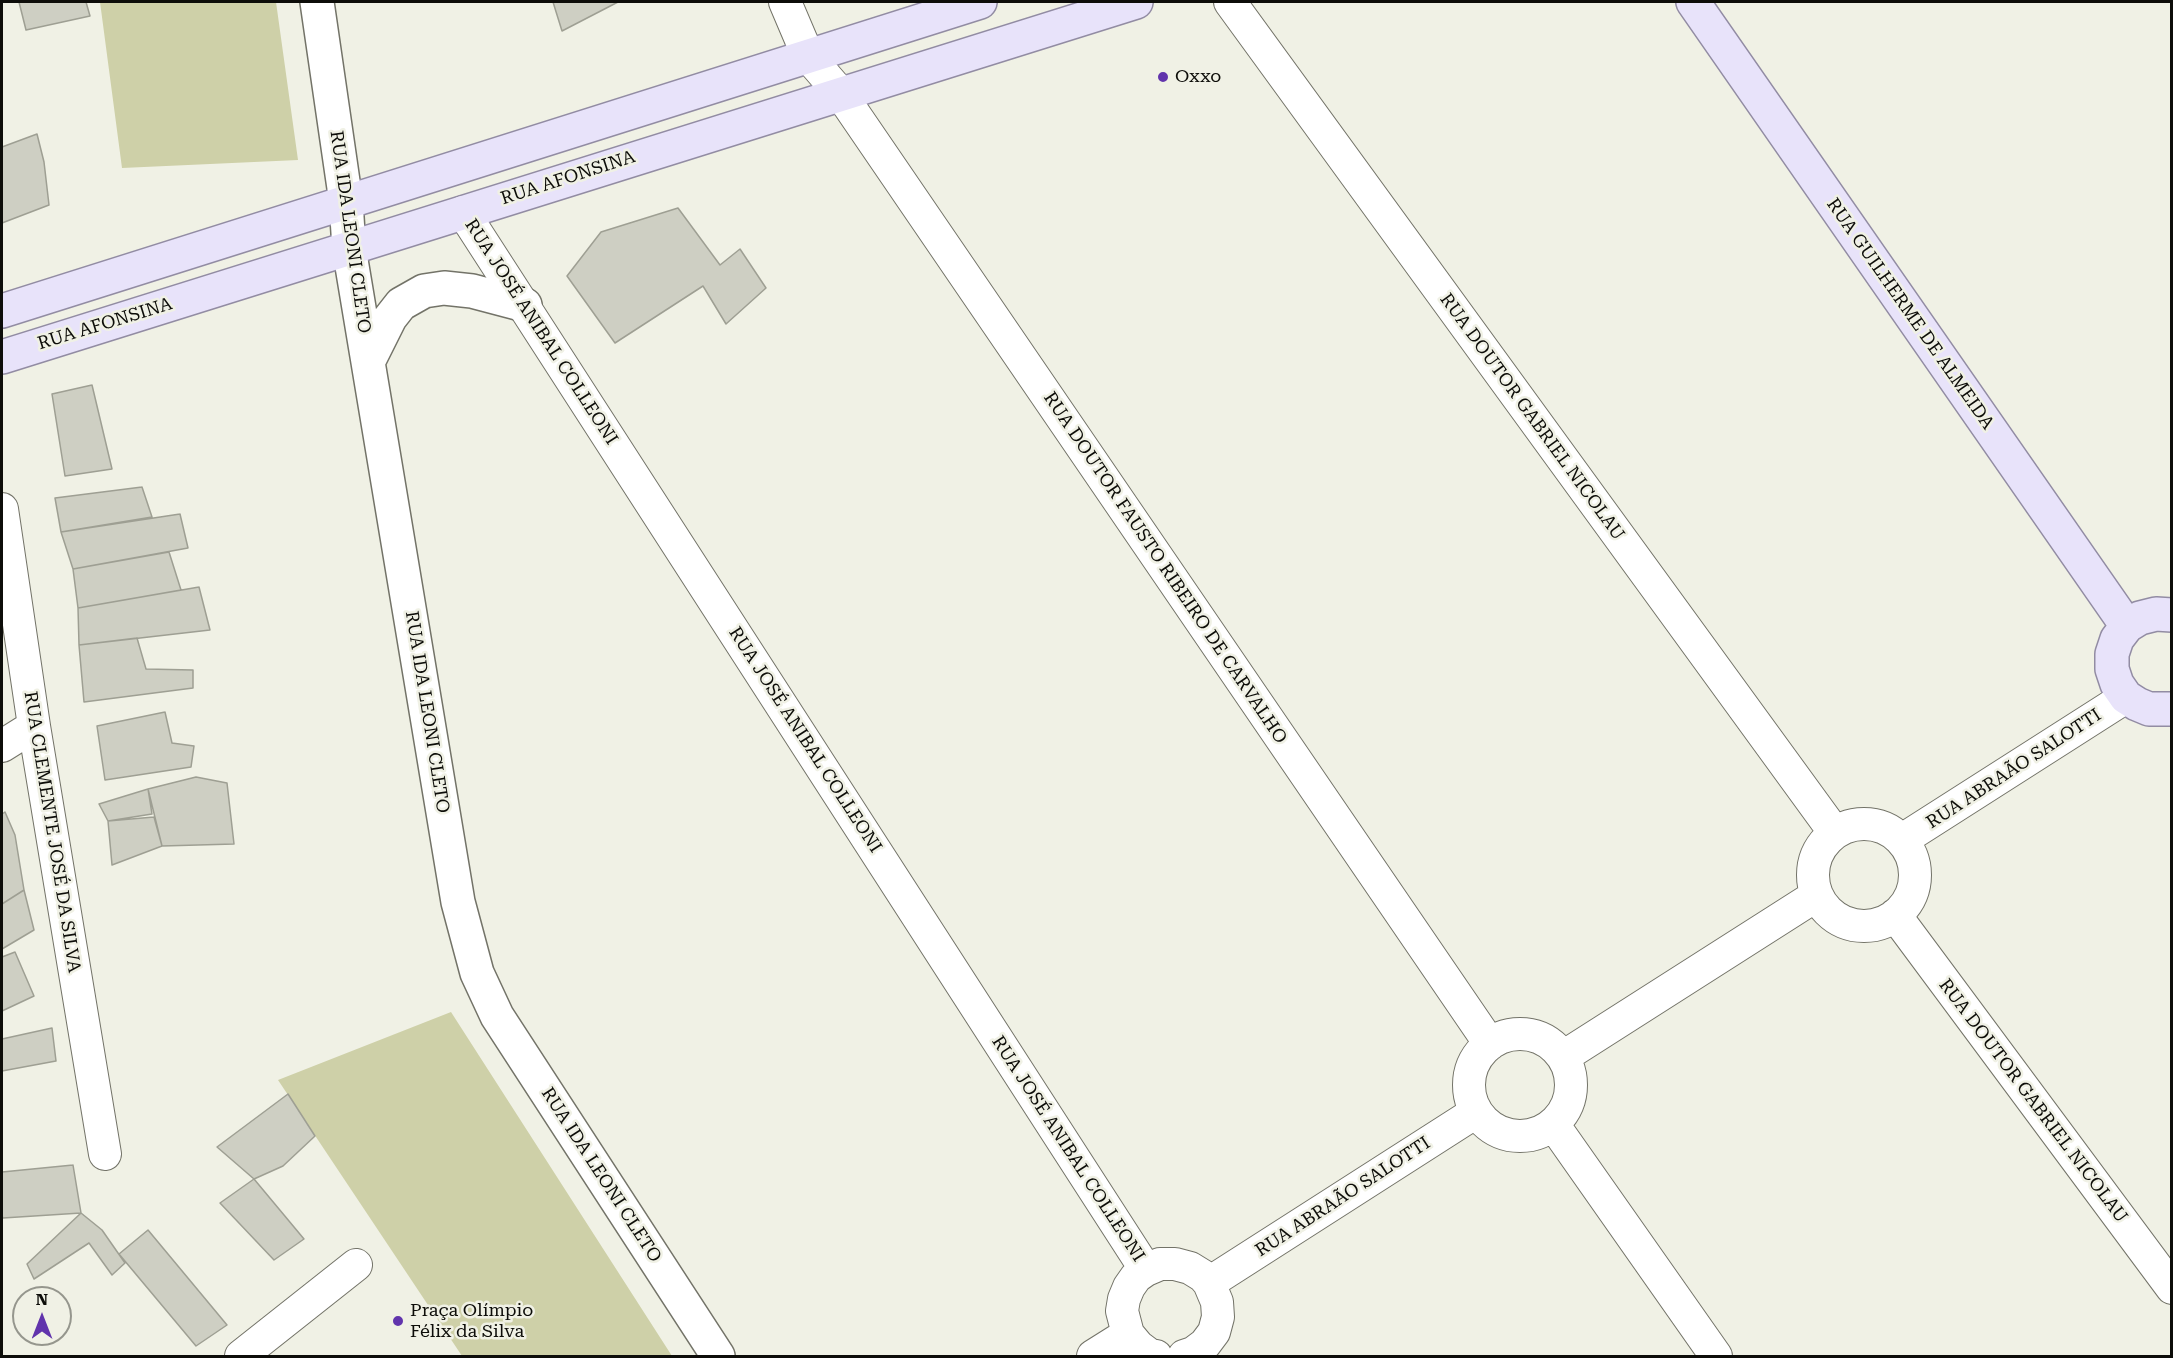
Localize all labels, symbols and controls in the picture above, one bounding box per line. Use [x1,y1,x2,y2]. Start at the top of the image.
place label: Oxxo [1175,66,1221,88]
marker: Oxxo [1156,70,1170,84]
street label: RUA IDA LEONI CLETO [325,129,375,335]
street label: RUA AFONSINA [498,146,638,210]
street label: RUA GUILHERME DE ALMEIDA [1822,194,1998,434]
street label: RUA JOSÉ ANIBAL COLLEONI [460,215,622,449]
street label: RUA DOUTOR GABRIEL NICOLAU [1435,289,1629,545]
street label: RUA AFONSINA [35,293,175,355]
street label: RUA DOUTOR FAUSTO RIBEIRO DE CARVALHO [1039,388,1291,748]
street label: RUA IDA LEONI CLETO [400,609,454,815]
street label: RUA JOSÉ ANIBAL COLLEONI [724,623,886,857]
street label: RUA CLEMENTE JOSÉ DA SILVA [19,690,85,974]
street label: RUA ABRAÃO SALOTTI [1922,704,2106,834]
street label: RUA DOUTOR GABRIEL NICOLAU [1934,975,2132,1227]
street label: RUA JOSÉ ANIBAL COLLEONI [987,1032,1149,1266]
street label: RUA IDA LEONI CLETO [536,1083,666,1267]
street label: RUA ABRAÃO SALOTTI [1251,1132,1435,1262]
north arrow [12,1286,72,1346]
text: N [36,1290,48,1309]
place label: Praça Olímpio Félix da Silva [410,1300,533,1342]
marker: Praça Olímpio Félix da Silva [391,1314,405,1328]

